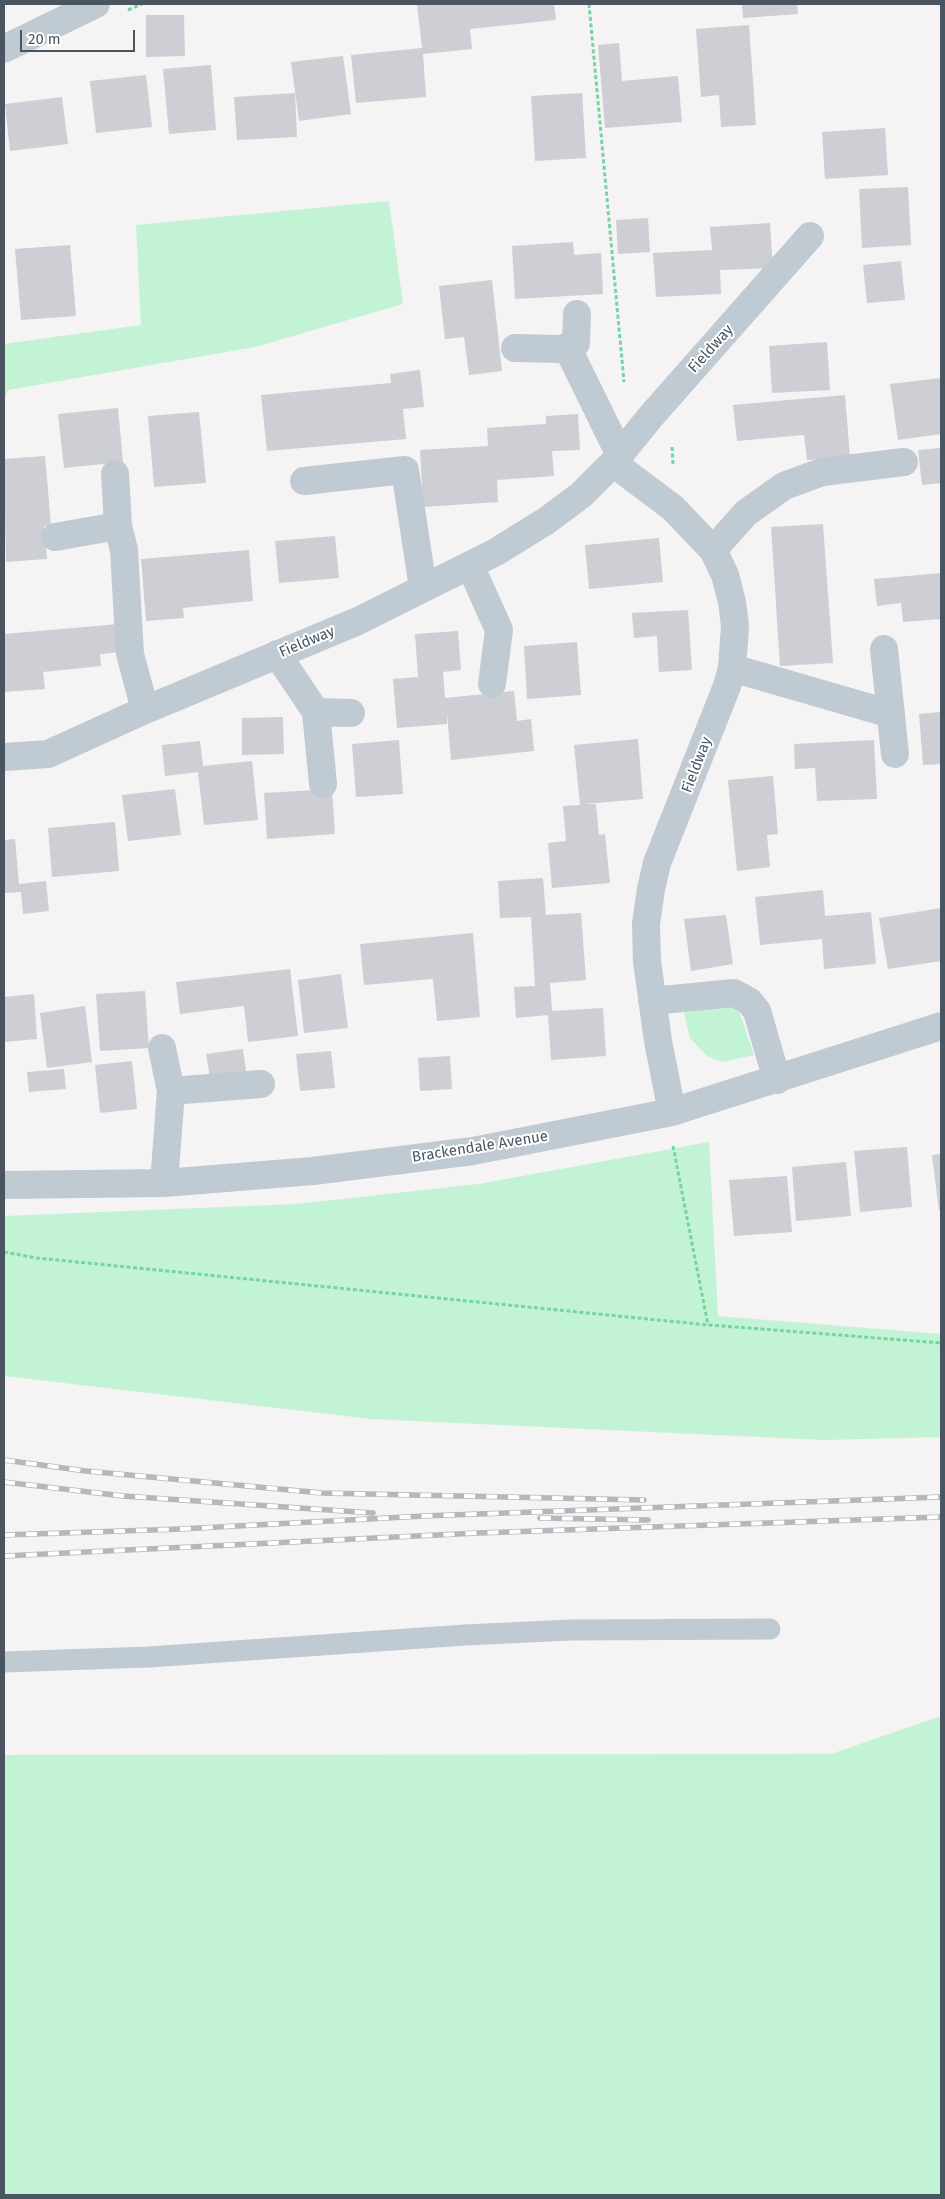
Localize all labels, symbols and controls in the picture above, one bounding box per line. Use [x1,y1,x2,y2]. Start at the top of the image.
scale bar [22,20,138,52]
text: 20 m [28,30,61,48]
street label: Fieldway [685,321,737,377]
street label: Fieldway [277,622,337,662]
street label: Fieldway [678,735,716,795]
street label: Brackendale Avenue [411,1127,549,1167]

